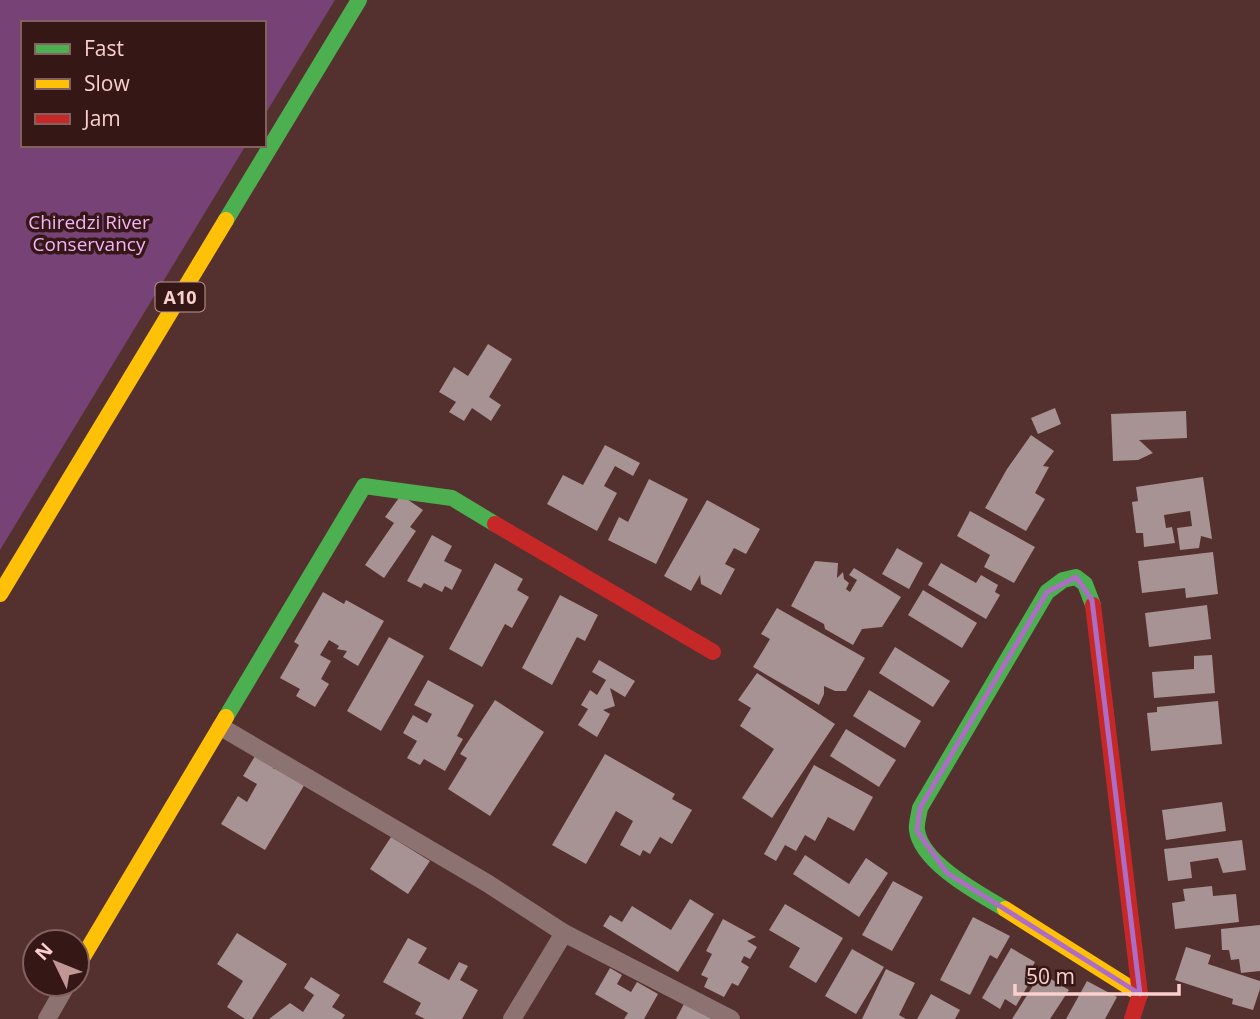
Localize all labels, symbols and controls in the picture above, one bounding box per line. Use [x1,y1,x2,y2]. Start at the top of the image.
legend [21,21,266,147]
text: Fast [84,34,124,62]
text: Slow [84,69,130,97]
text: Jam [82,104,121,132]
park label: Chiredzi River Conservancy [28,209,150,257]
road number: A10 [156,282,204,312]
north arrow [21,928,91,998]
text: N [29,937,58,966]
scale bar [1015,953,1180,997]
text: 50 m [1026,962,1075,990]

